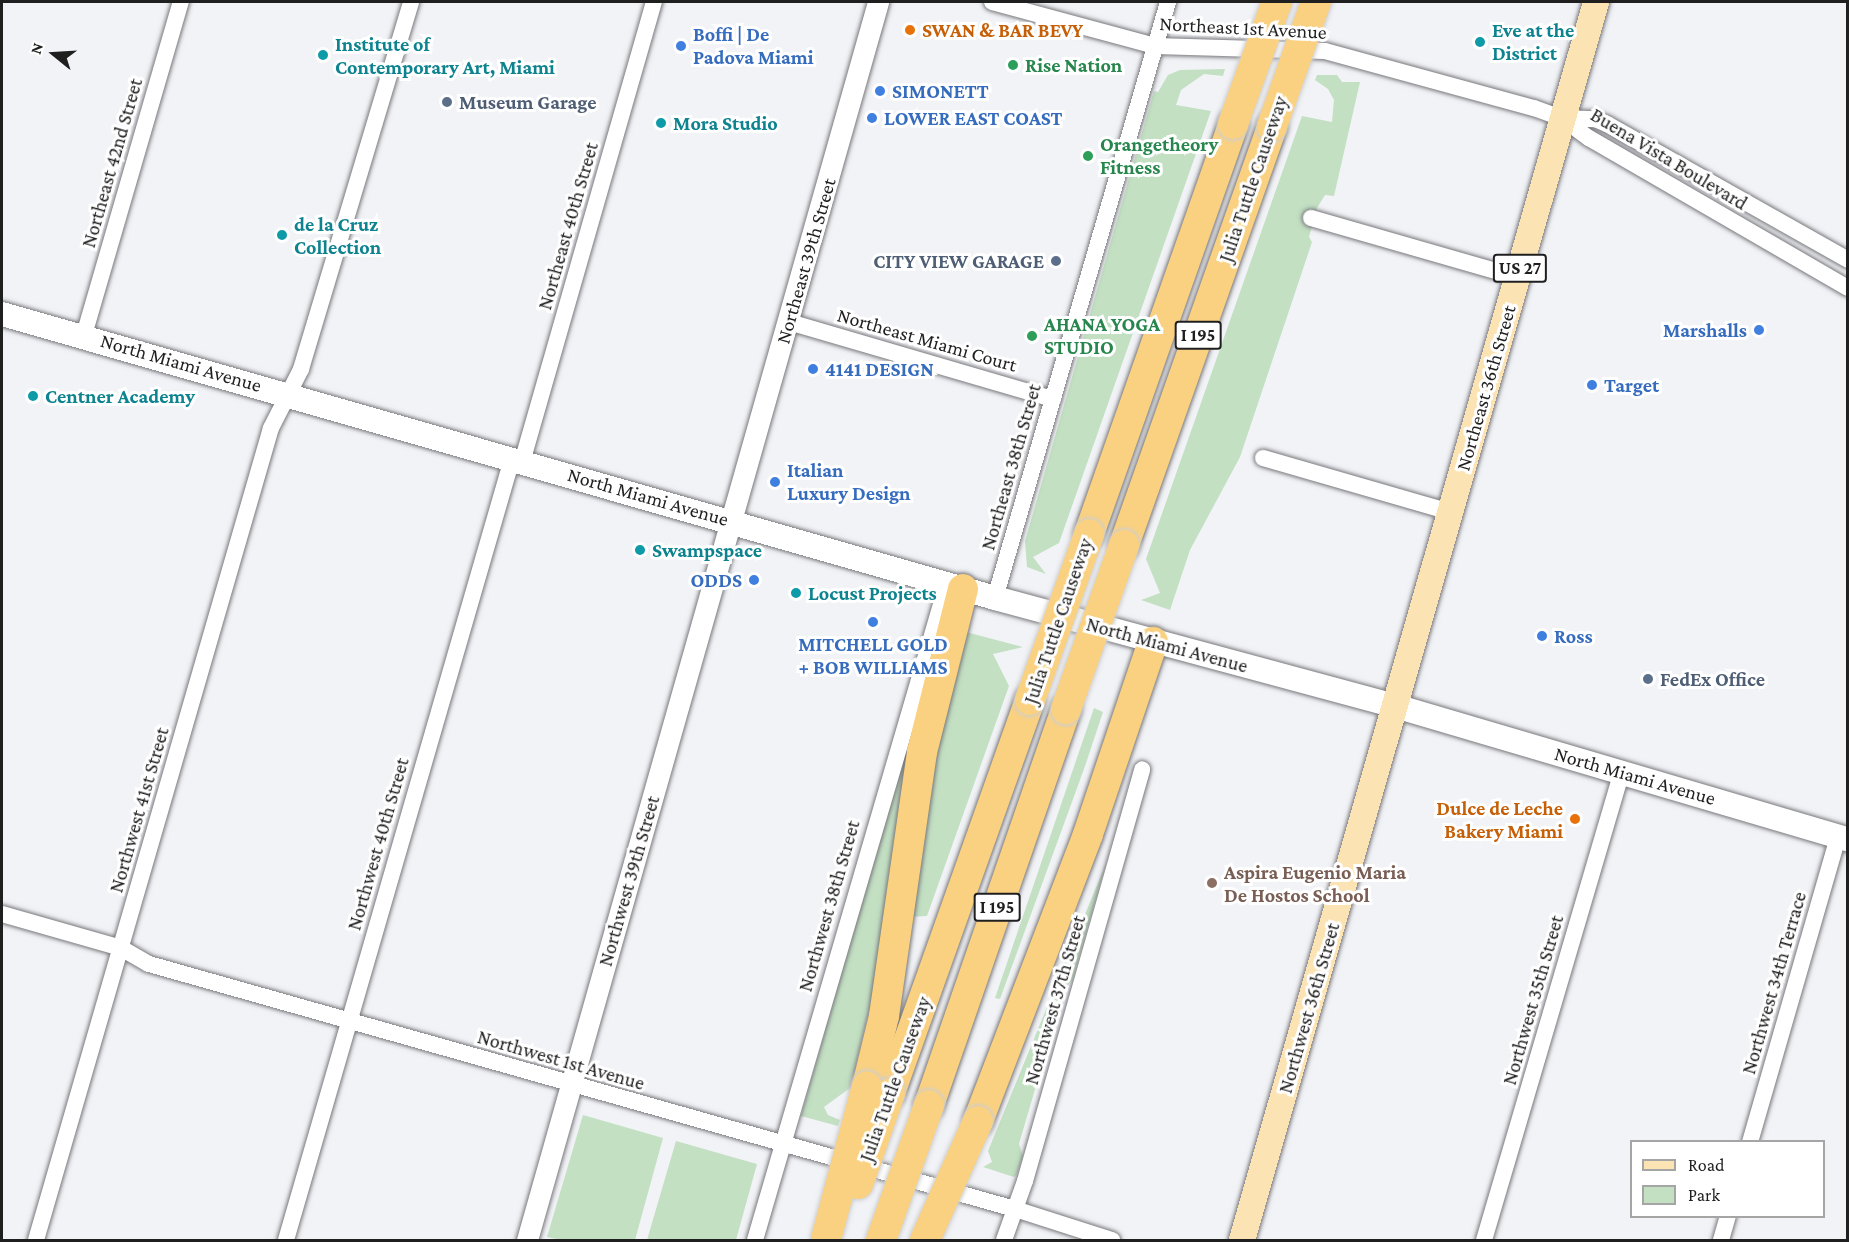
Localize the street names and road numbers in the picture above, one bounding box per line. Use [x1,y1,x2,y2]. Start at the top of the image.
street label: Northeast 1st Avenue [1159,12,1327,44]
street label: Northeast 42nd Street [76,76,148,250]
street label: Julia Tuttle Causeway [1213,93,1293,265]
street label: Buena Vista Boulevard [1586,103,1752,215]
street label: Northeast 40th Street [533,139,603,313]
street label: Northeast 39th Street [771,175,841,347]
road number: US 27 [1492,253,1549,283]
street label: Northeast 36th Street [1451,302,1521,474]
street label: Northeast Miami Court [834,303,1020,377]
road number: I 195 [1174,320,1222,350]
street label: North Miami Avenue [98,329,264,397]
street label: Northeast 38th Street [976,381,1046,553]
street label: North Miami Avenue [565,463,731,531]
street label: Julia Tuttle Causeway [1018,535,1098,707]
street label: North Miami Avenue [1084,612,1250,678]
street label: Northwest 41st Street [104,725,174,895]
street label: North Miami Avenue [1552,742,1718,810]
street label: Northwest 40th Street [342,755,414,933]
street label: Northwest 39th Street [593,793,665,969]
street label: Northwest 38th Street [793,818,865,994]
street label: Northwest 34th Terrace [1736,889,1812,1077]
road number: I 195 [973,892,1021,922]
street label: Northwest 37th Street [1019,912,1091,1088]
street label: Northwest 35th Street [1497,912,1569,1088]
street label: Northwest 36th Street [1273,920,1345,1096]
street label: Julia Tuttle Causeway [854,993,936,1165]
street label: Northwest 1st Avenue [475,1025,647,1095]

